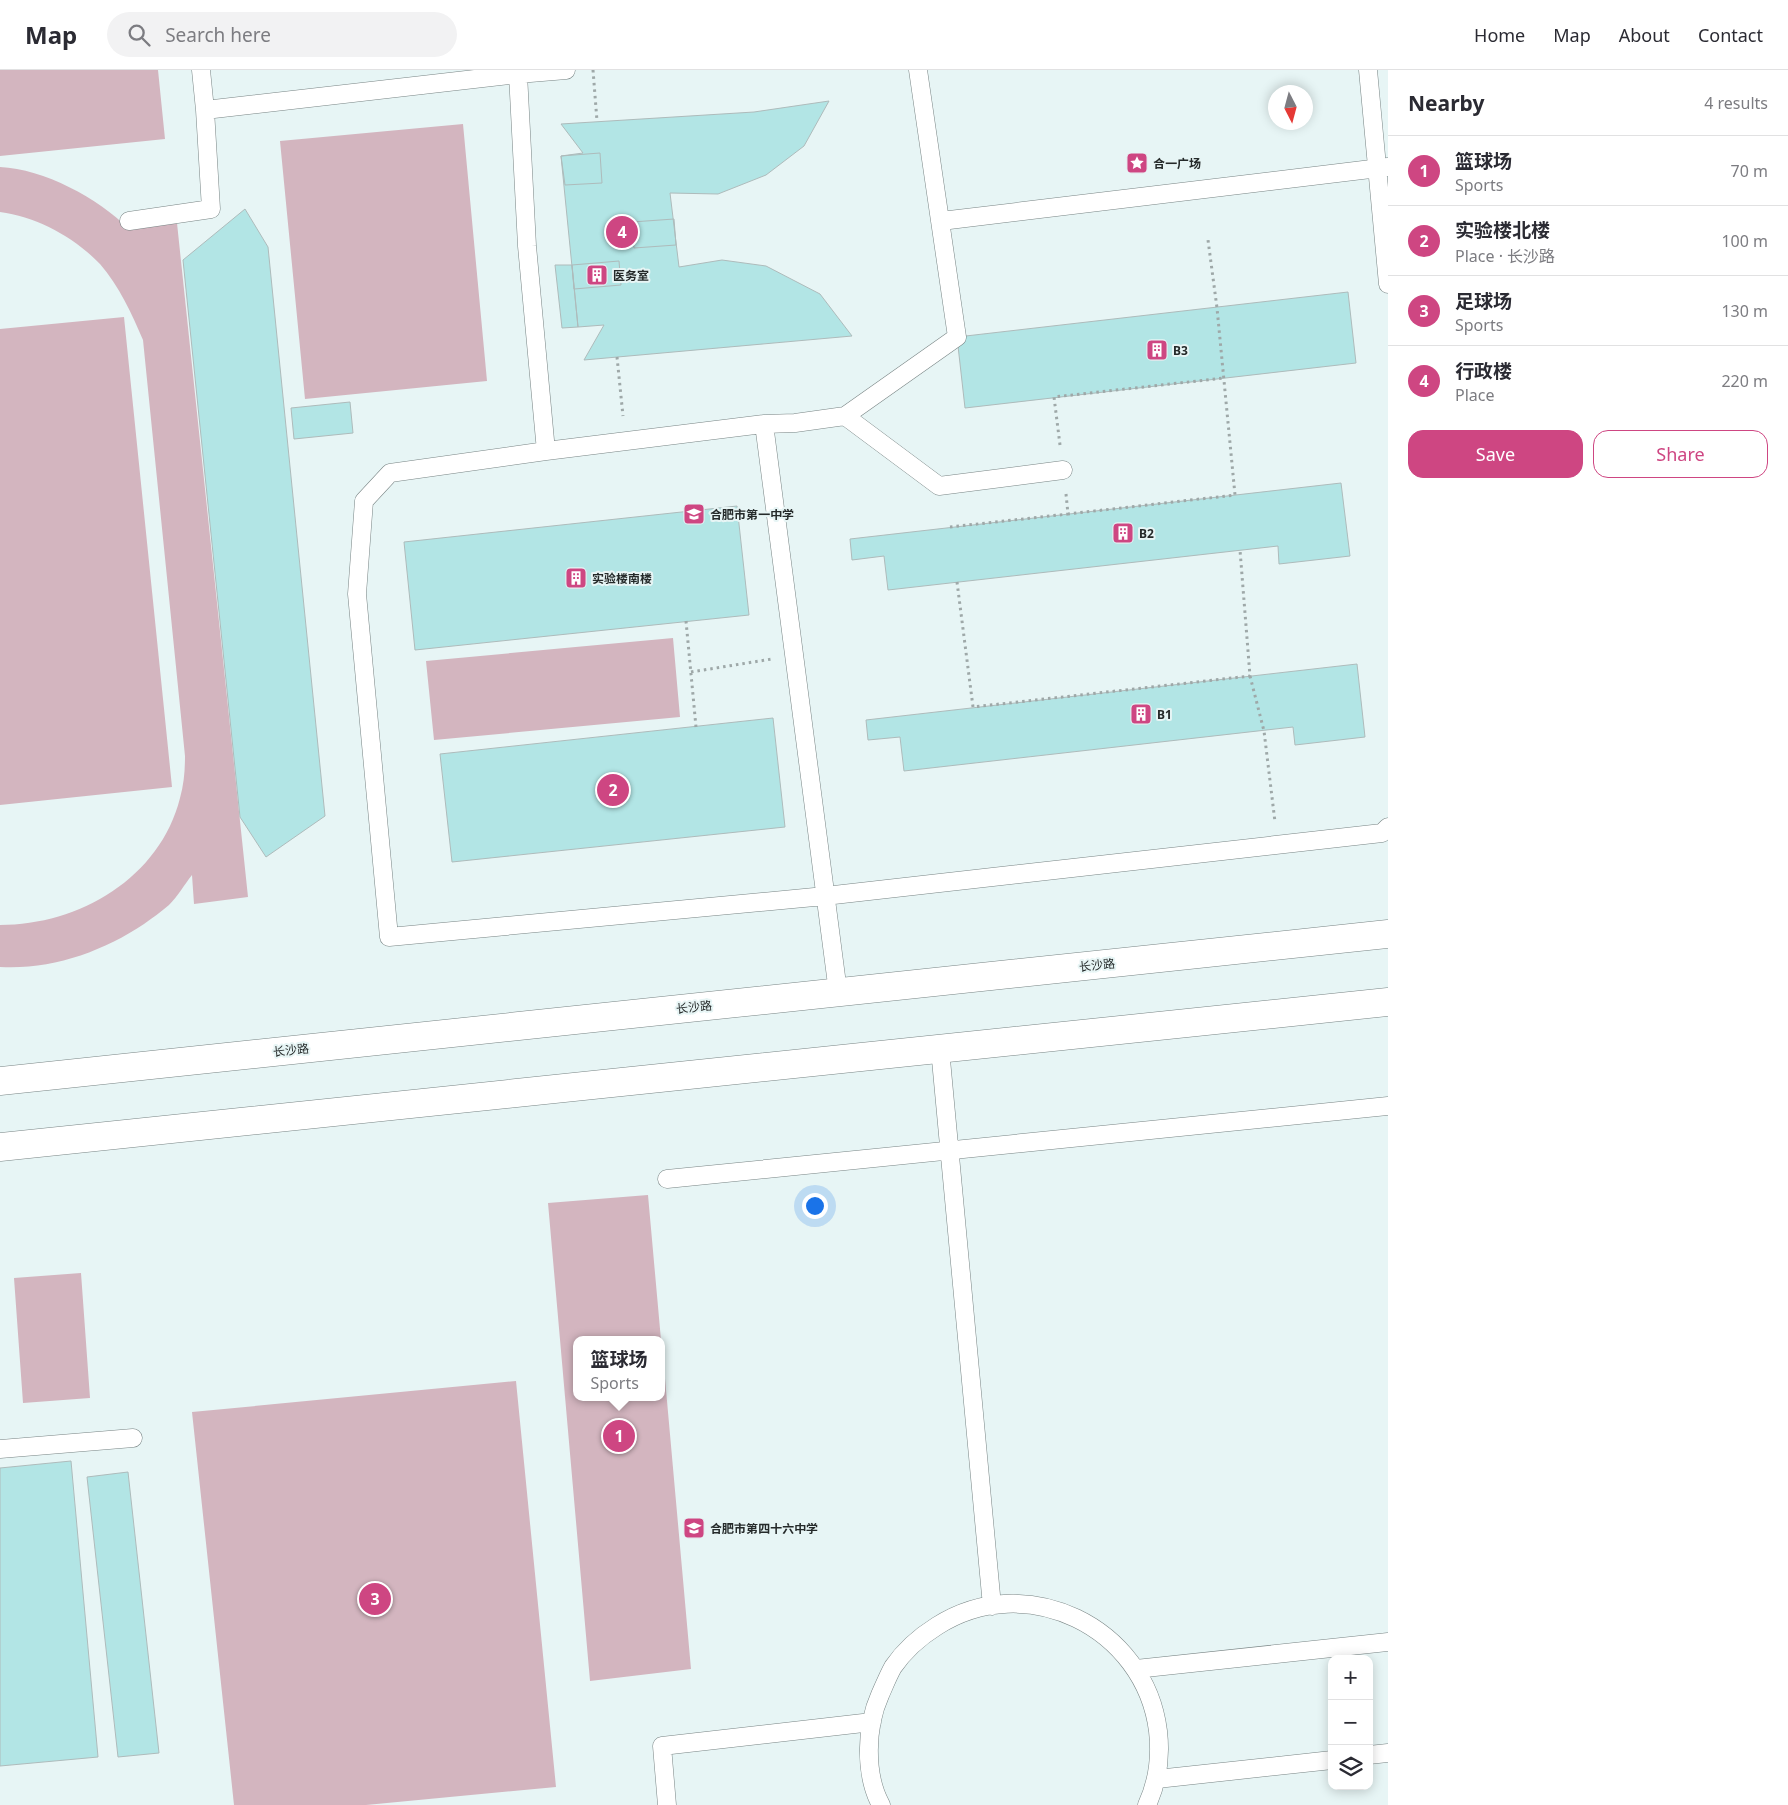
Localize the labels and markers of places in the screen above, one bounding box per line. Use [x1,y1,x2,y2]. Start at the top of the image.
place icon: 合一广场 [1125,151,1149,175]
place label: 合一广场 [1153,155,1201,172]
pin: 4 [606,213,638,251]
building icon: 医务室 [585,263,609,287]
place label: 医务室 [613,267,649,284]
building icon: B3 [1145,338,1169,362]
place label: B3 [1173,342,1188,359]
school or university icon: 合肥市第一中学 [682,502,706,526]
place label: 合肥市第一中学 [710,506,794,523]
building icon: B2 [1111,521,1135,545]
place label: B2 [1139,525,1154,542]
building icon: 实验楼南楼 [564,566,588,590]
place label: 实验楼南楼 [592,570,652,587]
building icon: B1 [1129,702,1153,726]
place label: B1 [1157,706,1172,723]
pin: 2 [597,771,629,809]
pin: 1 [603,1417,635,1455]
school or university icon: 合肥市第四十六中学 [682,1516,706,1540]
place label: 合肥市第四十六中学 [710,1520,818,1537]
pin: 3 [359,1580,391,1618]

